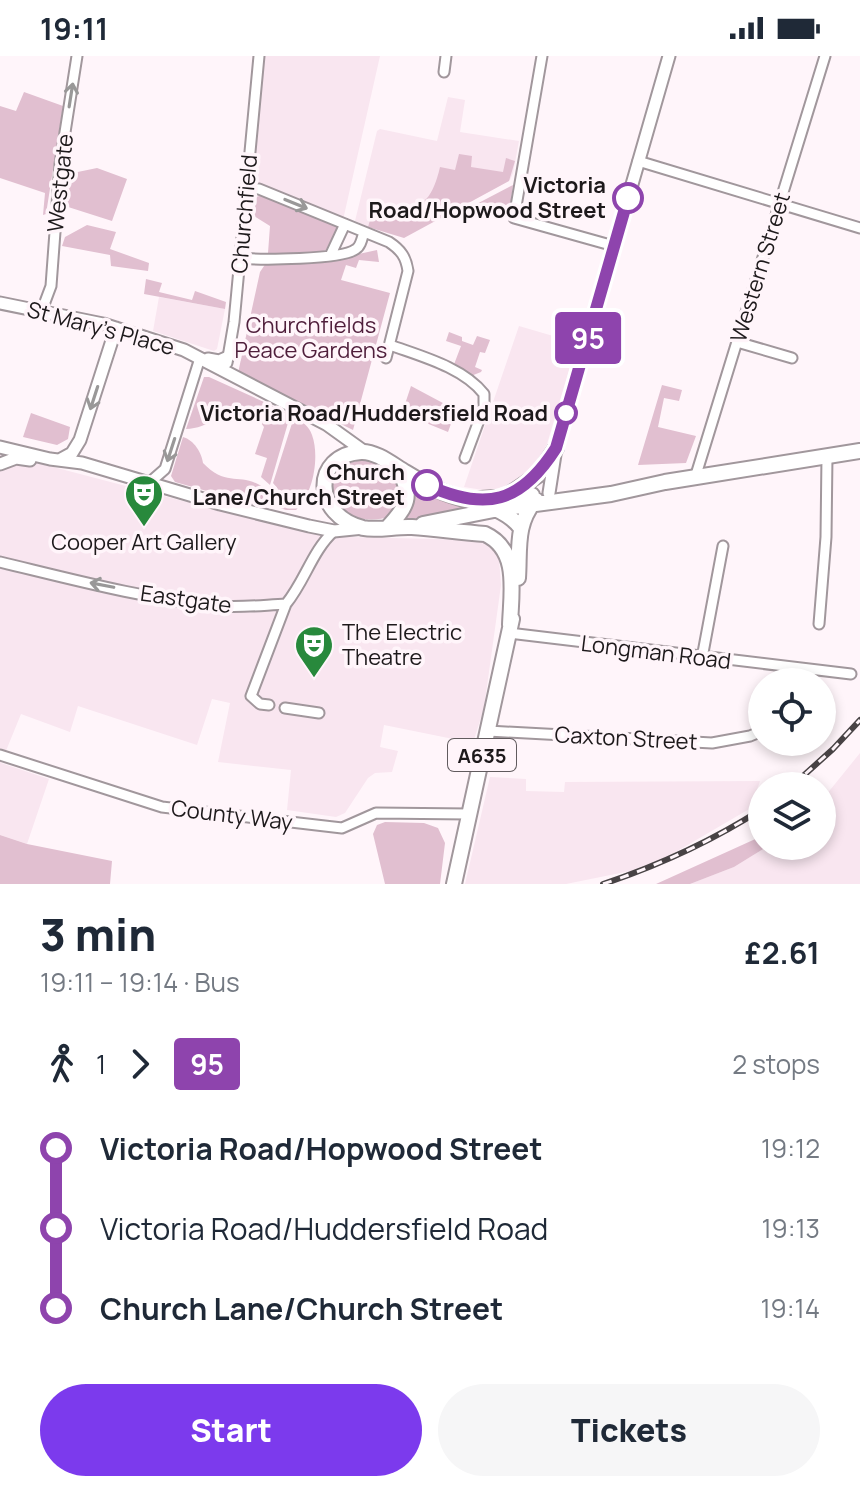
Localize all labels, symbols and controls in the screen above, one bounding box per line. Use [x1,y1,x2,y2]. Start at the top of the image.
text: 19:11 [40,8,108,49]
one-way arrow [64,83,79,108]
street label: Westgate [40,132,80,234]
street label: Churchfield [224,153,264,275]
place label: Victoria Road/Hopwood Street [369,170,606,225]
marker: Victoria Road/Hopwood Street [613,183,643,213]
street label: Western Street [723,188,797,345]
one-way arrow [283,198,308,213]
street label: St Mary's Place [24,294,178,362]
park label: Churchfields Peace Gardens [235,310,387,365]
line badge: 95 [552,312,624,364]
text: 95 [571,319,605,357]
one-way arrow [85,385,100,410]
place label: Victoria Road/Huddersfield Road [200,398,548,428]
marker: Victoria Road/Huddersfield Road [555,402,577,424]
one-way arrow [162,438,177,463]
place label: Church Lane/Church Street [193,457,405,512]
marker: Church Lane/Church Street [412,470,442,500]
theatre icon: Cooper Art Gallery [123,473,165,528]
place label: Cooper Art Gallery [51,527,237,557]
one-way arrow [90,577,116,592]
street label: Eastgate [139,578,234,620]
place label: The Electric Theatre [342,617,462,672]
theatre icon: The Electric Theatre [293,624,335,679]
street label: Longman Road [579,628,733,676]
map controls [748,668,836,860]
button: locate [748,668,836,756]
street label: Caxton Street [554,719,698,757]
road number: A635 [448,739,516,771]
button: layers [748,772,836,860]
street label: County Way [170,793,295,837]
text: 3 min [40,904,156,964]
text: £2.61 [745,932,820,973]
text: 19:11 – 19:14 · Bus [40,964,240,1000]
icon: walk [40,1042,84,1086]
icon: forward [118,1042,162,1086]
text: 95 [190,1045,224,1083]
text: 1 [96,1046,106,1082]
text: 2 stops [732,1046,820,1082]
text: Victoria Road/Hopwood Street [100,1128,542,1169]
text: 19:12 [761,1130,820,1166]
text: Victoria Road/Huddersfield Road [100,1208,548,1249]
text: 19:13 [761,1210,820,1246]
text: Church Lane/Church Street [100,1288,503,1329]
text: 19:14 [760,1290,820,1326]
button: Start [40,1384,422,1476]
button: Tickets [438,1384,820,1476]

